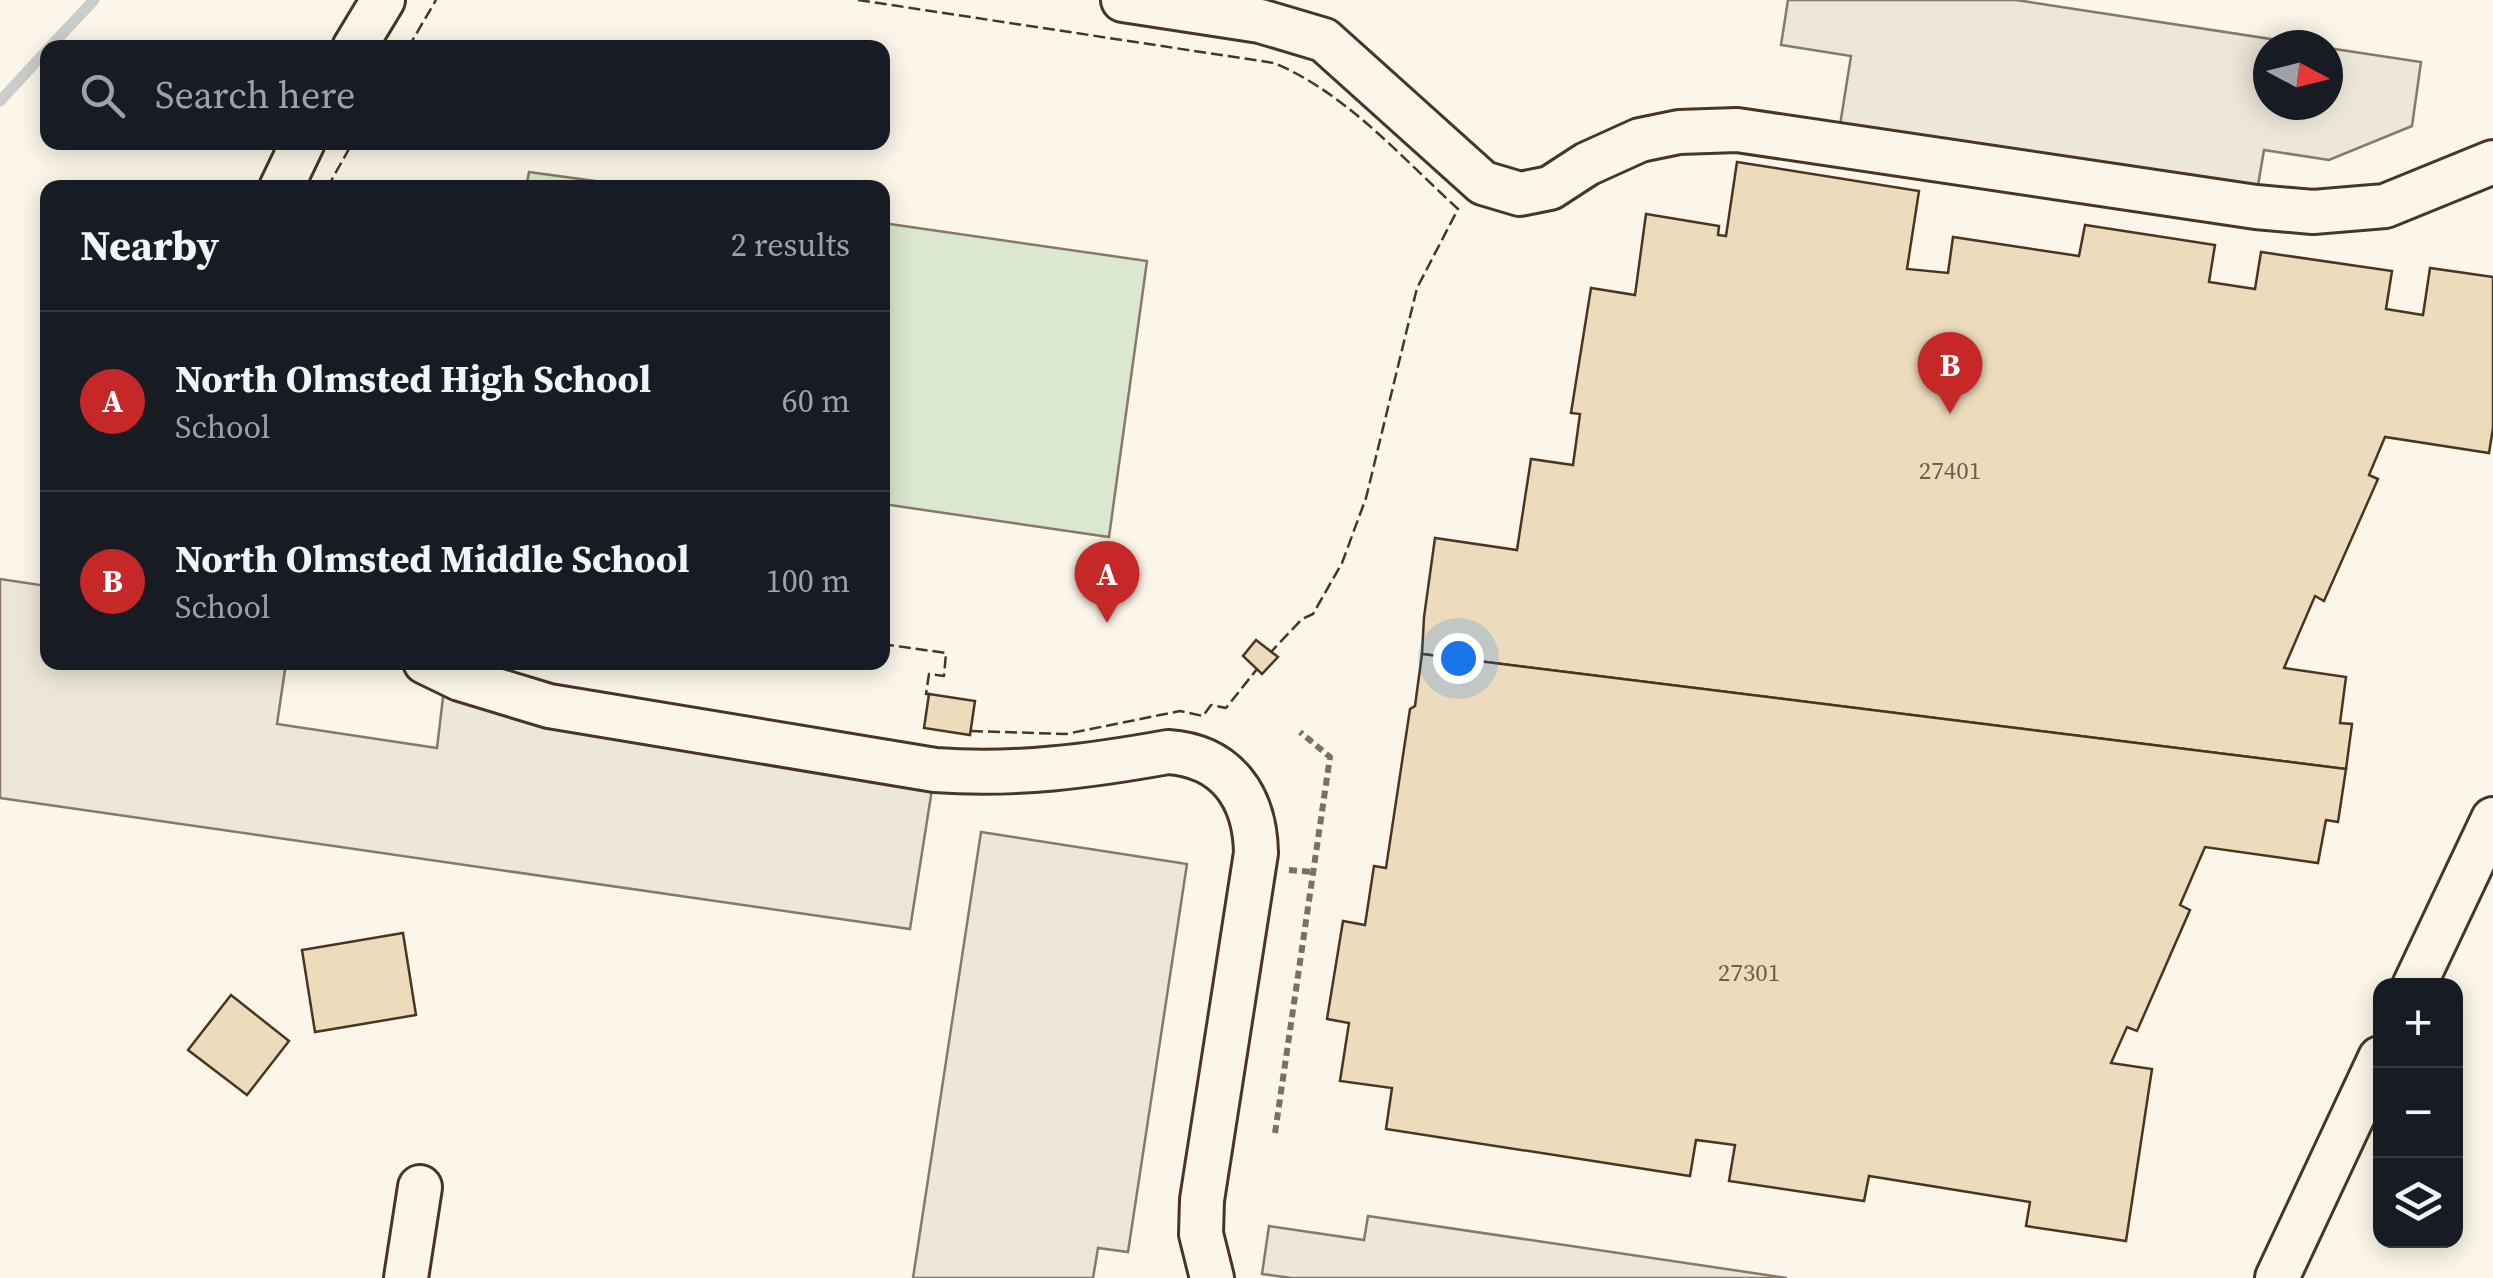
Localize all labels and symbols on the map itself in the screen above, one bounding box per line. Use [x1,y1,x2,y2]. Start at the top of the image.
north arrow [2253,30,2343,120]
pin: B [1918,332,1982,414]
house number: 27401 [1919,453,1981,487]
pin: A [1074,540,1140,623]
your location [1433,633,1484,684]
house number: 27301 [1718,955,1780,989]

